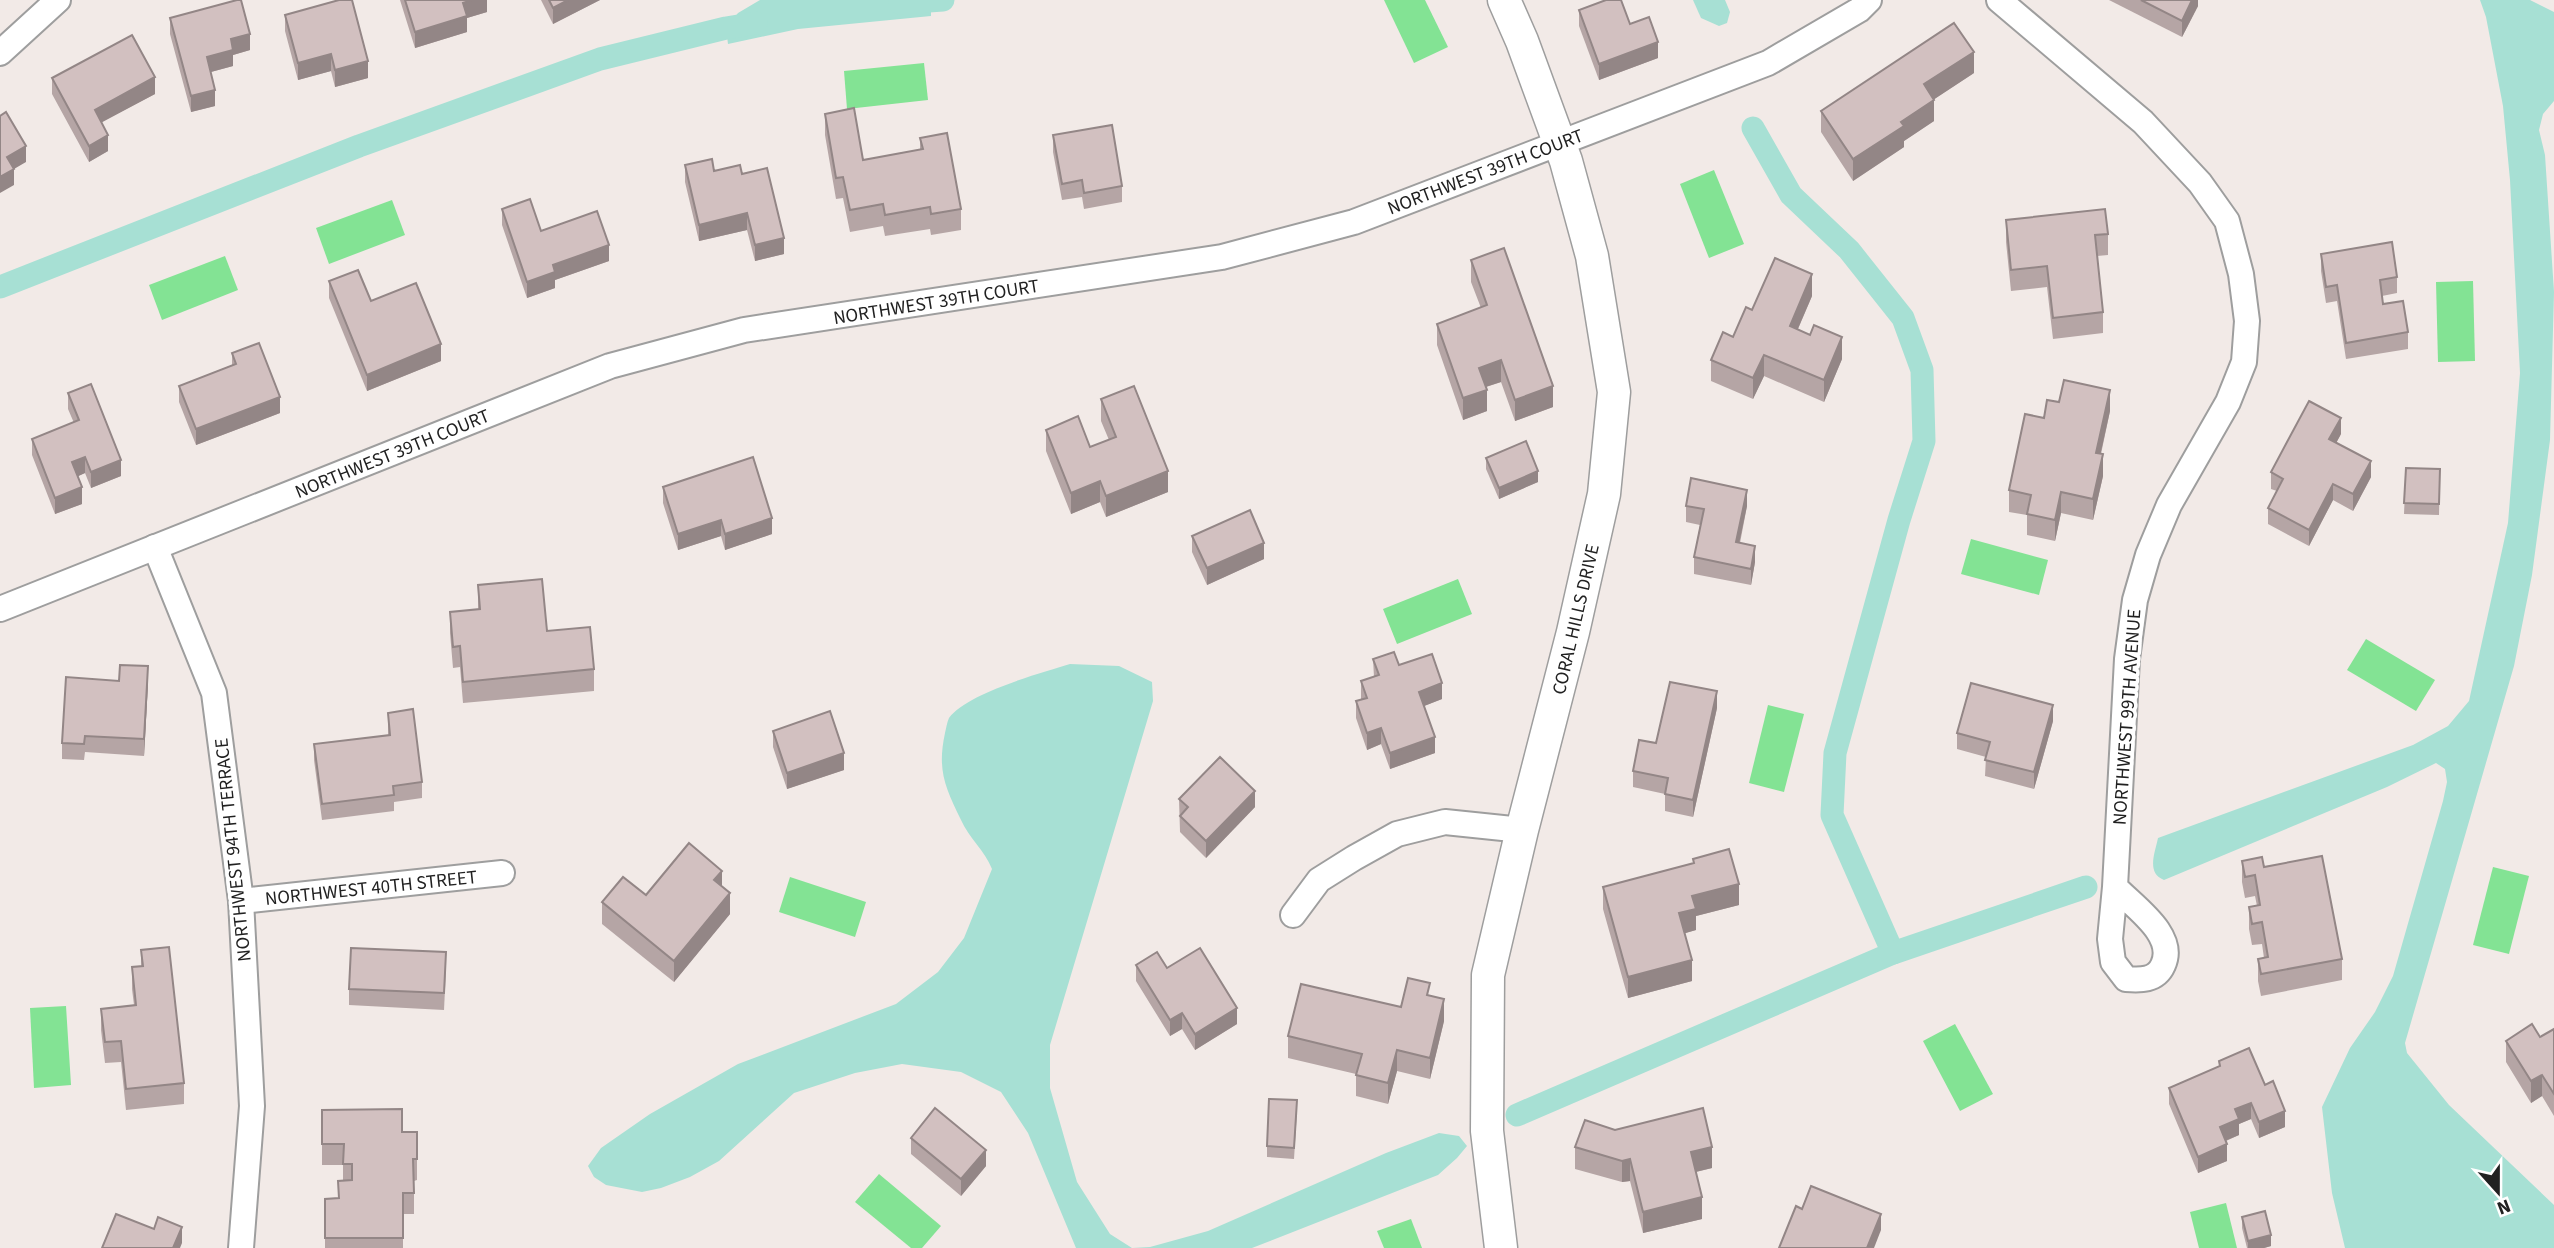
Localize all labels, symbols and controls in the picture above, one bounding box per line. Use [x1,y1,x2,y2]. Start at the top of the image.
street label: NORTHWEST 39TH COURT [1384,123,1587,222]
street label: NORTHWEST 39TH COURT [831,273,1041,332]
street label: NORTHWEST 39TH COURT [291,403,494,506]
street label: CORAL HILLS DRIVE [1546,541,1607,697]
street label: NORTHWEST 99TH AVENUE [2106,608,2149,826]
street label: NORTHWEST 94TH TERRACE [208,737,259,963]
street label: NORTHWEST 40TH STREET [264,864,478,913]
north arrow [2463,1157,2533,1227]
text: N [2493,1192,2514,1221]

